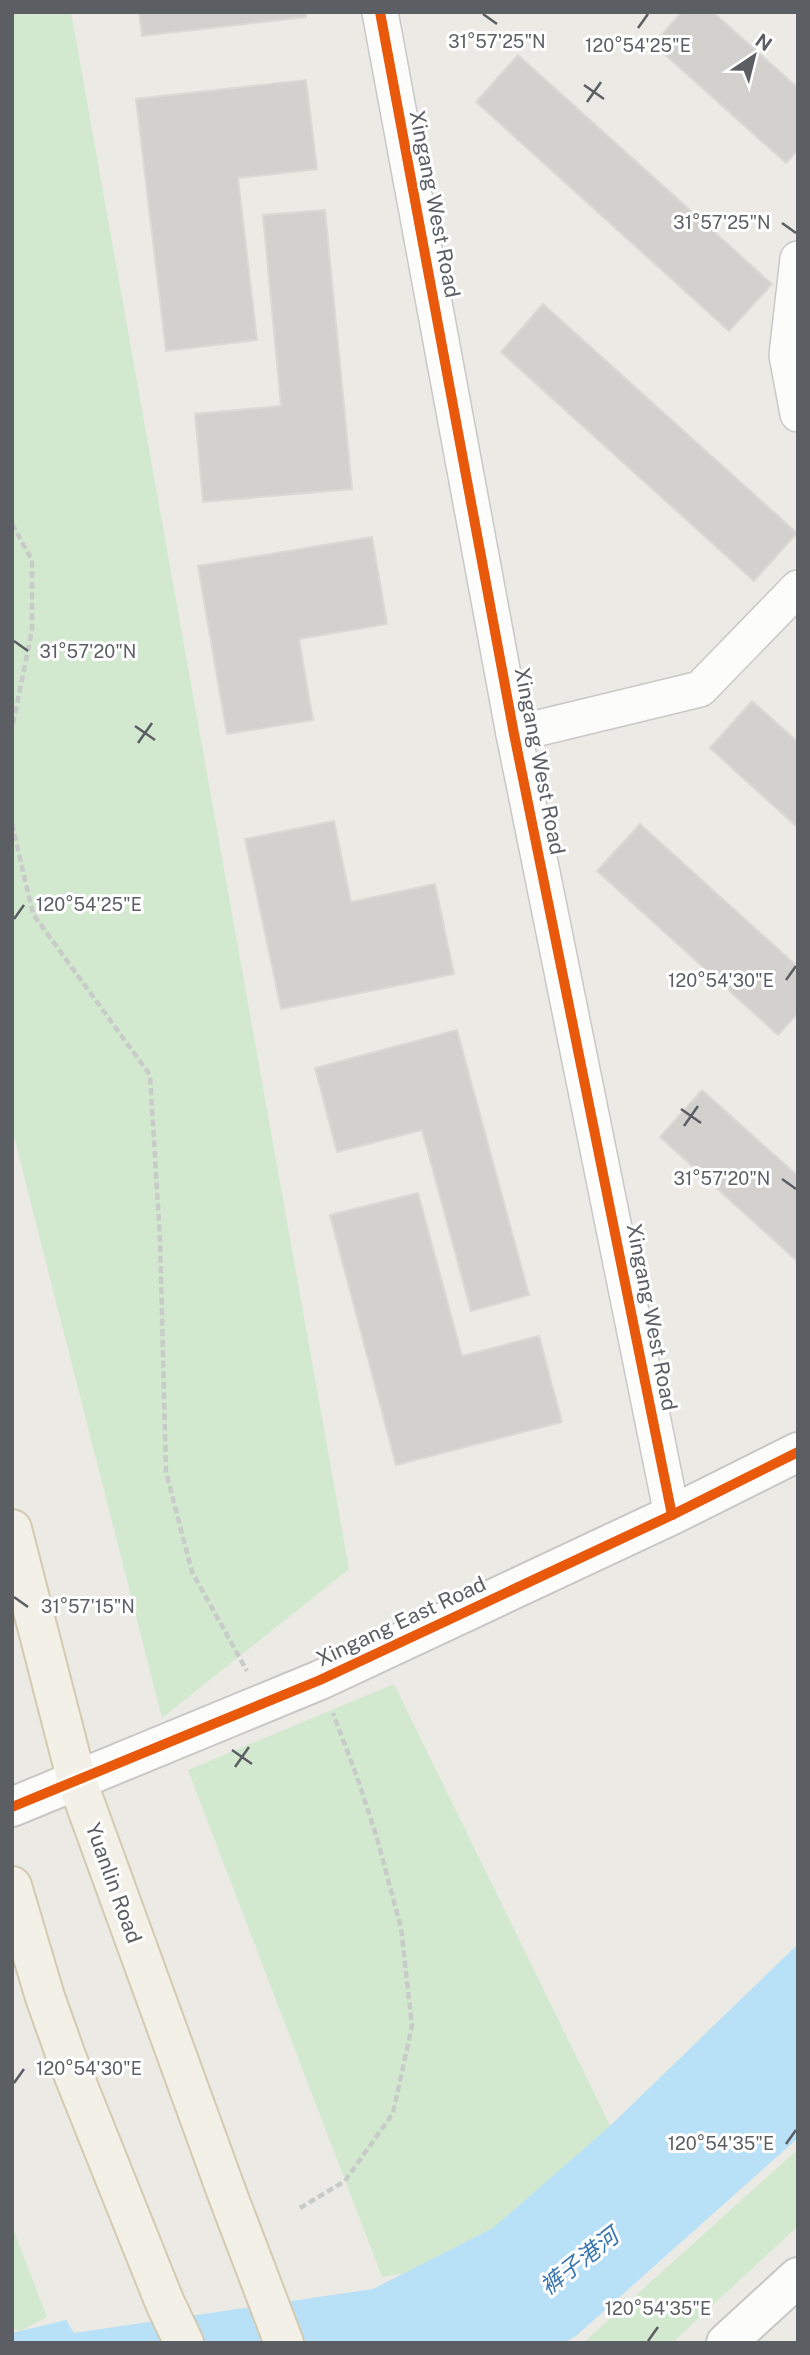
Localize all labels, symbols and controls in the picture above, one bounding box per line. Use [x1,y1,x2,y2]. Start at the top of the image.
north arrow [719,21,789,91]
text: N [751,29,776,55]
text: 31°57'25"N [448,31,546,52]
text: 120°54'25"E [585,35,691,56]
street label: Xingang West Road [405,108,465,300]
text: 31°57'25"N [673,212,771,233]
text: 31°57'20"N [40,641,136,662]
street label: Xingang West Road [510,665,570,857]
text: 120°54'25"E [36,894,142,915]
text: 120°54'30"E [668,970,774,991]
text: 31°57'20"N [674,1168,770,1189]
street label: Xingang West Road [622,1221,682,1413]
street label: Xingang East Road [312,1571,490,1671]
text: 31°57'15"N [41,1596,135,1617]
street label: Yuanlin Road [81,1819,147,1947]
text: 120°54'30"E [36,2058,142,2079]
text: 120°54'35"E [668,2133,774,2154]
water label: 裤子港河 [534,2220,627,2300]
text: 120°54'35"E [605,2298,711,2319]

